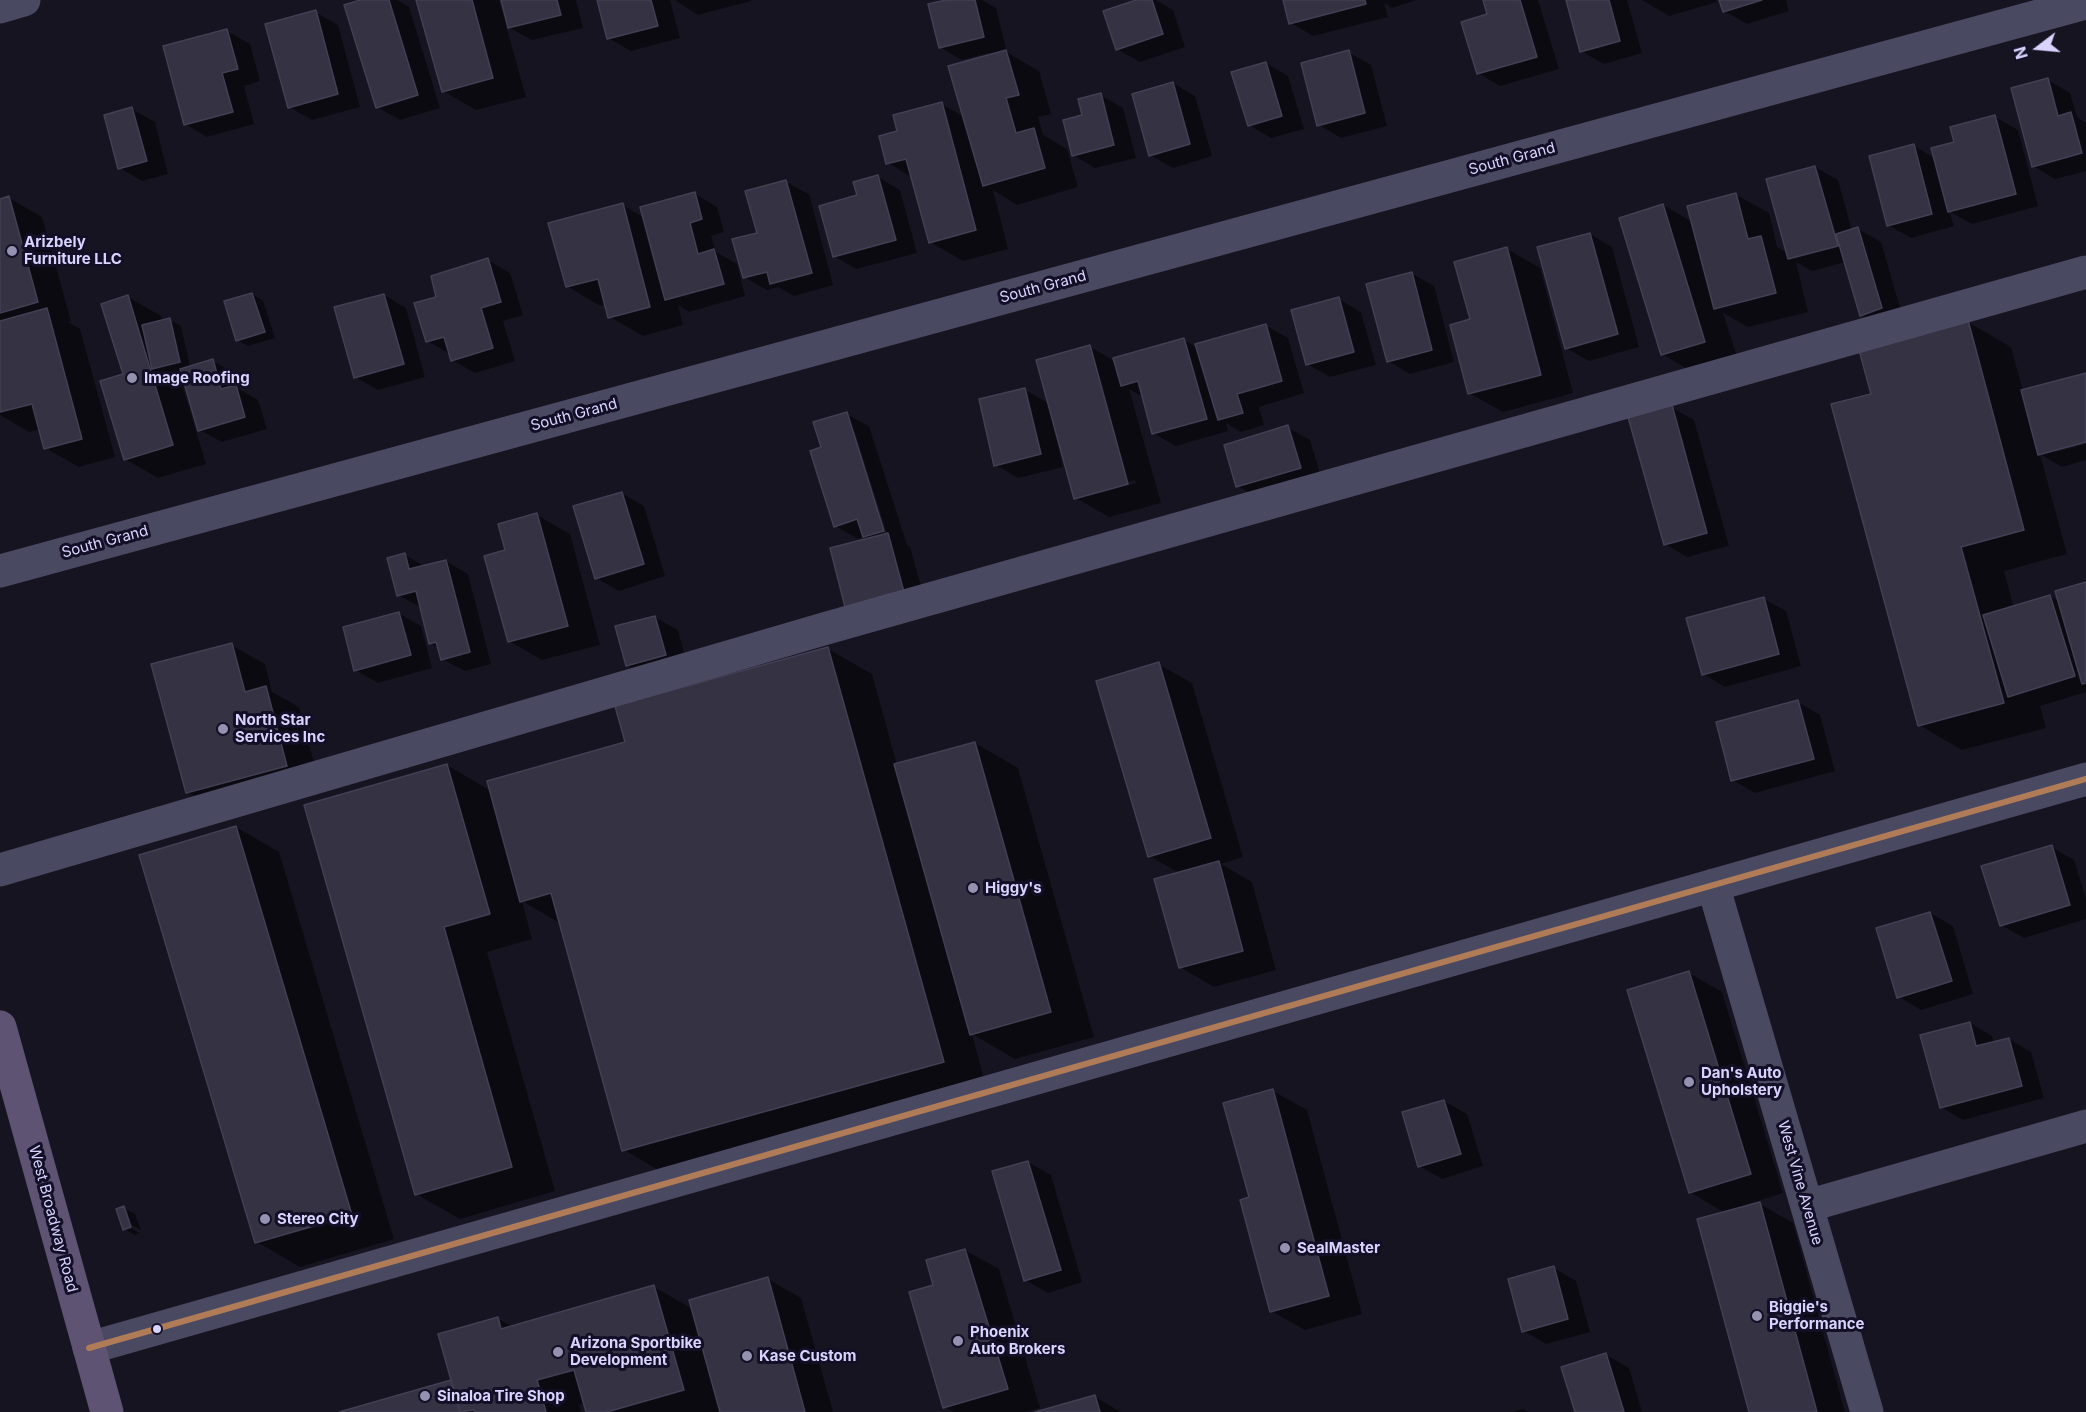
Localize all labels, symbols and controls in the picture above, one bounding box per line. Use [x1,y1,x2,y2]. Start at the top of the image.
north arrow [2008,18,2068,78]
text: N [2009,44,2032,62]
street label: South Grand [1467,139,1557,179]
place label: Arizbely Furniture LLC [24,233,122,268]
marker: Arizbely Furniture LLC [5,244,19,258]
street label: South Grand [998,267,1088,307]
place label: Image Roofing [144,369,250,387]
marker: Image Roofing [125,371,139,385]
street label: South Grand [529,395,619,435]
street label: South Grand [60,522,150,562]
place label: North Star Services Inc [235,711,325,746]
marker: North Star Services Inc [216,722,230,736]
place label: Higgy's [985,879,1042,897]
marker: Higgy's [966,881,980,895]
place label: Dan's Auto Upholstery [1701,1064,1782,1099]
marker: Dan's Auto Upholstery [1682,1075,1696,1089]
street label: West Vine Avenue [1774,1119,1826,1247]
street label: West Broadway Road [25,1144,81,1294]
place label: Stereo City [277,1210,359,1228]
marker: Stereo City [258,1212,272,1226]
place label: SealMaster [1297,1239,1380,1257]
marker: SealMaster [1278,1241,1292,1255]
place label: Biggie's Performance [1769,1298,1864,1333]
marker: Biggie's Performance [1750,1309,1764,1323]
unlabelled marker [151,1323,163,1335]
place label: Phoenix Auto Brokers [970,1323,1065,1358]
place label: Arizona Sportbike Development [570,1334,702,1369]
marker: Phoenix Auto Brokers [951,1334,965,1348]
marker: Arizona Sportbike Development [551,1345,565,1359]
place label: Kase Custom [759,1347,856,1365]
marker: Kase Custom [740,1349,754,1363]
place label: Sinaloa Tire Shop [437,1387,565,1405]
marker: Sinaloa Tire Shop [418,1389,432,1403]

